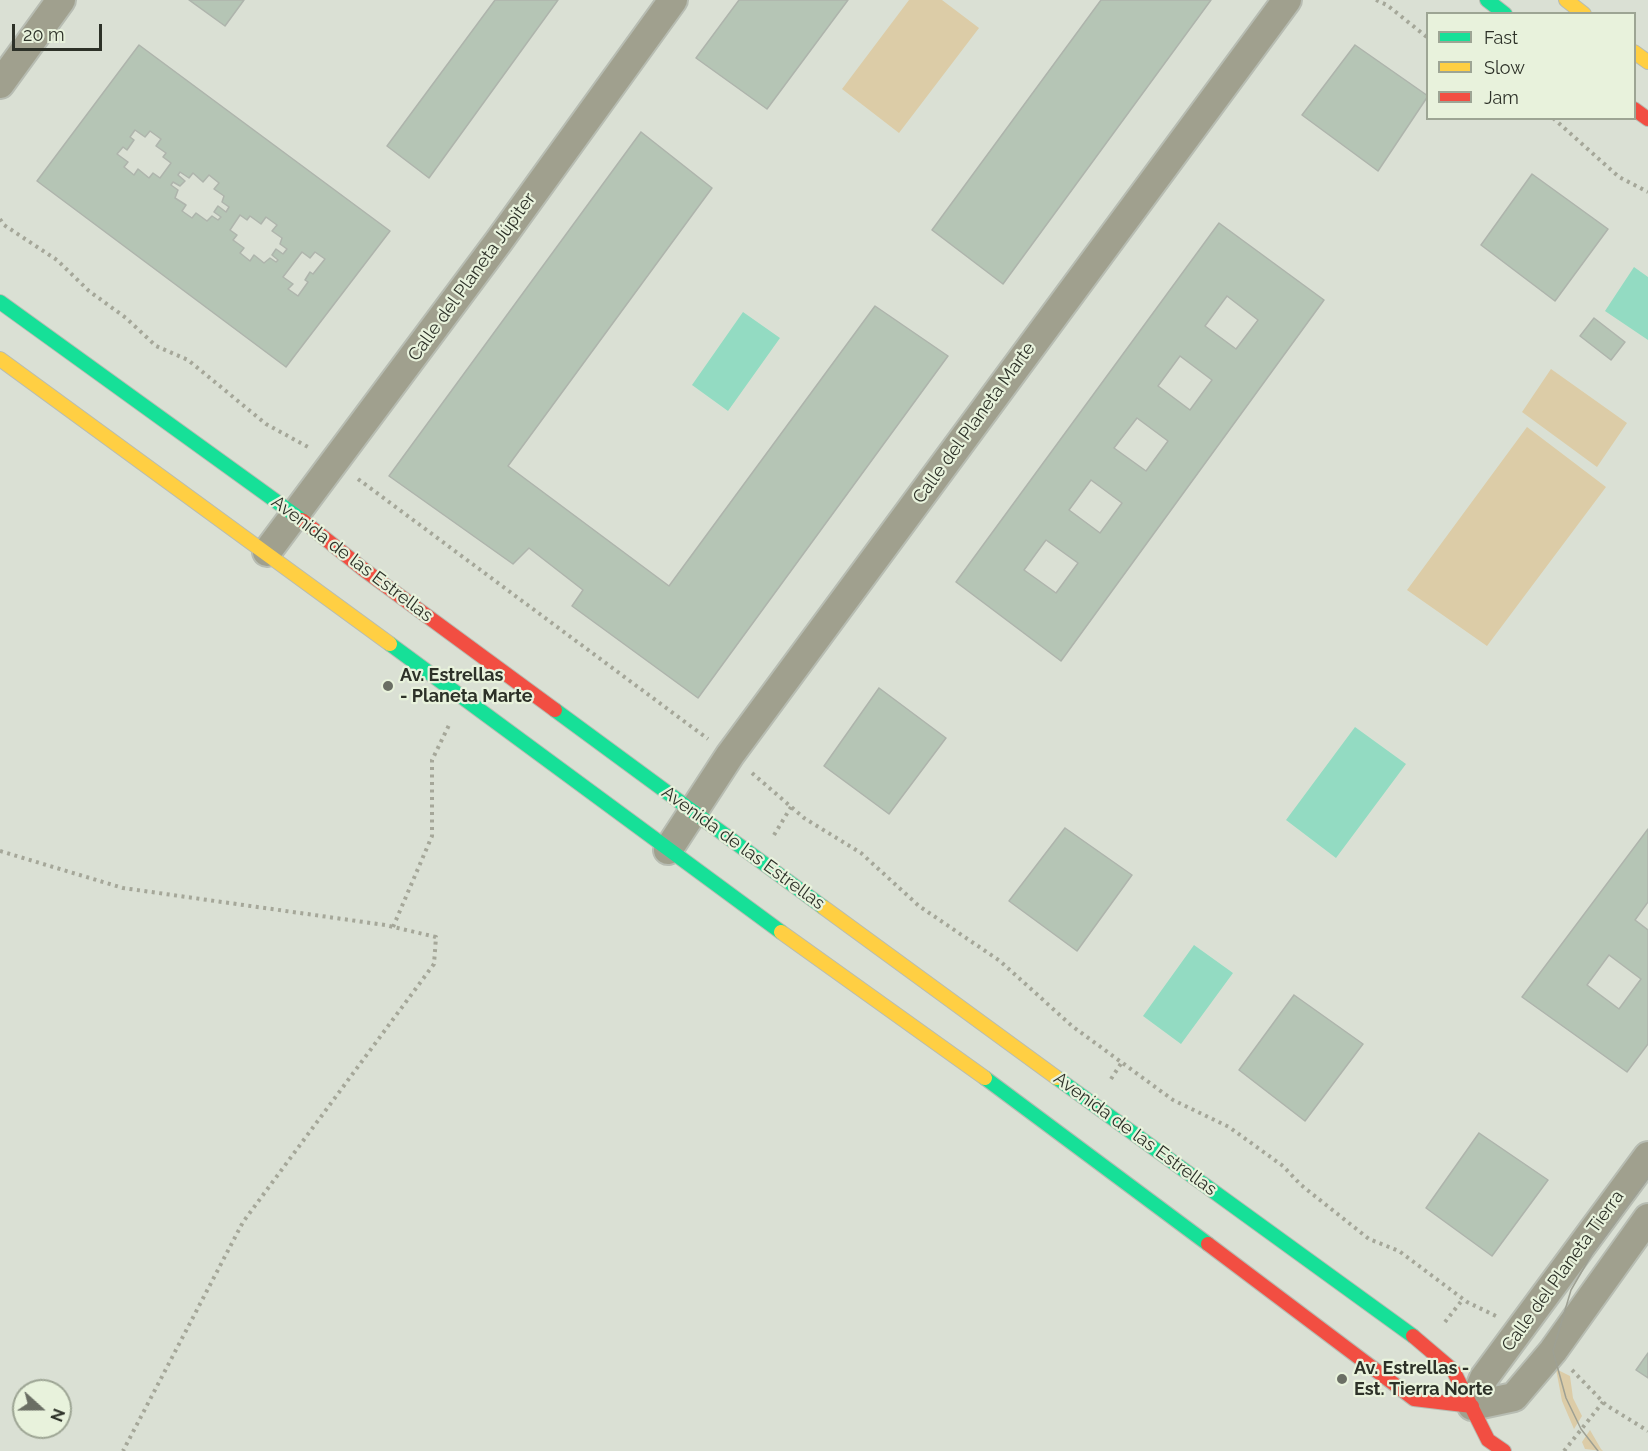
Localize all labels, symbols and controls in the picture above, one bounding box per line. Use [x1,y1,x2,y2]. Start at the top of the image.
scale bar [15,12,105,50]
legend [1426,12,1636,120]
text: 20 m [23,24,65,45]
text: Fast [1484,27,1518,48]
text: Slow [1484,57,1525,78]
text: Jam [1484,87,1519,108]
street label: Calle del Planeta Júpiter [404,189,540,365]
street label: Calle del Planeta Marte [908,338,1040,508]
street label: Avenida de las Estrellas [267,491,437,627]
place label: Av. Estrellas - Planeta Marte [400,665,533,708]
marker: Av. Estrellas - Planeta Marte [381,679,395,693]
street label: Avenida de las Estrellas [657,782,829,914]
street label: Avenida de las Estrellas [1049,1068,1221,1200]
street label: Calle del Planeta Tierra [1497,1186,1629,1356]
place label: Av. Estrellas - Est. Tierra Norte [1354,1358,1493,1400]
marker: Av. Estrellas - Est. Tierra Norte [1335,1372,1349,1386]
north arrow [12,1379,72,1439]
text: N [46,1406,68,1424]

